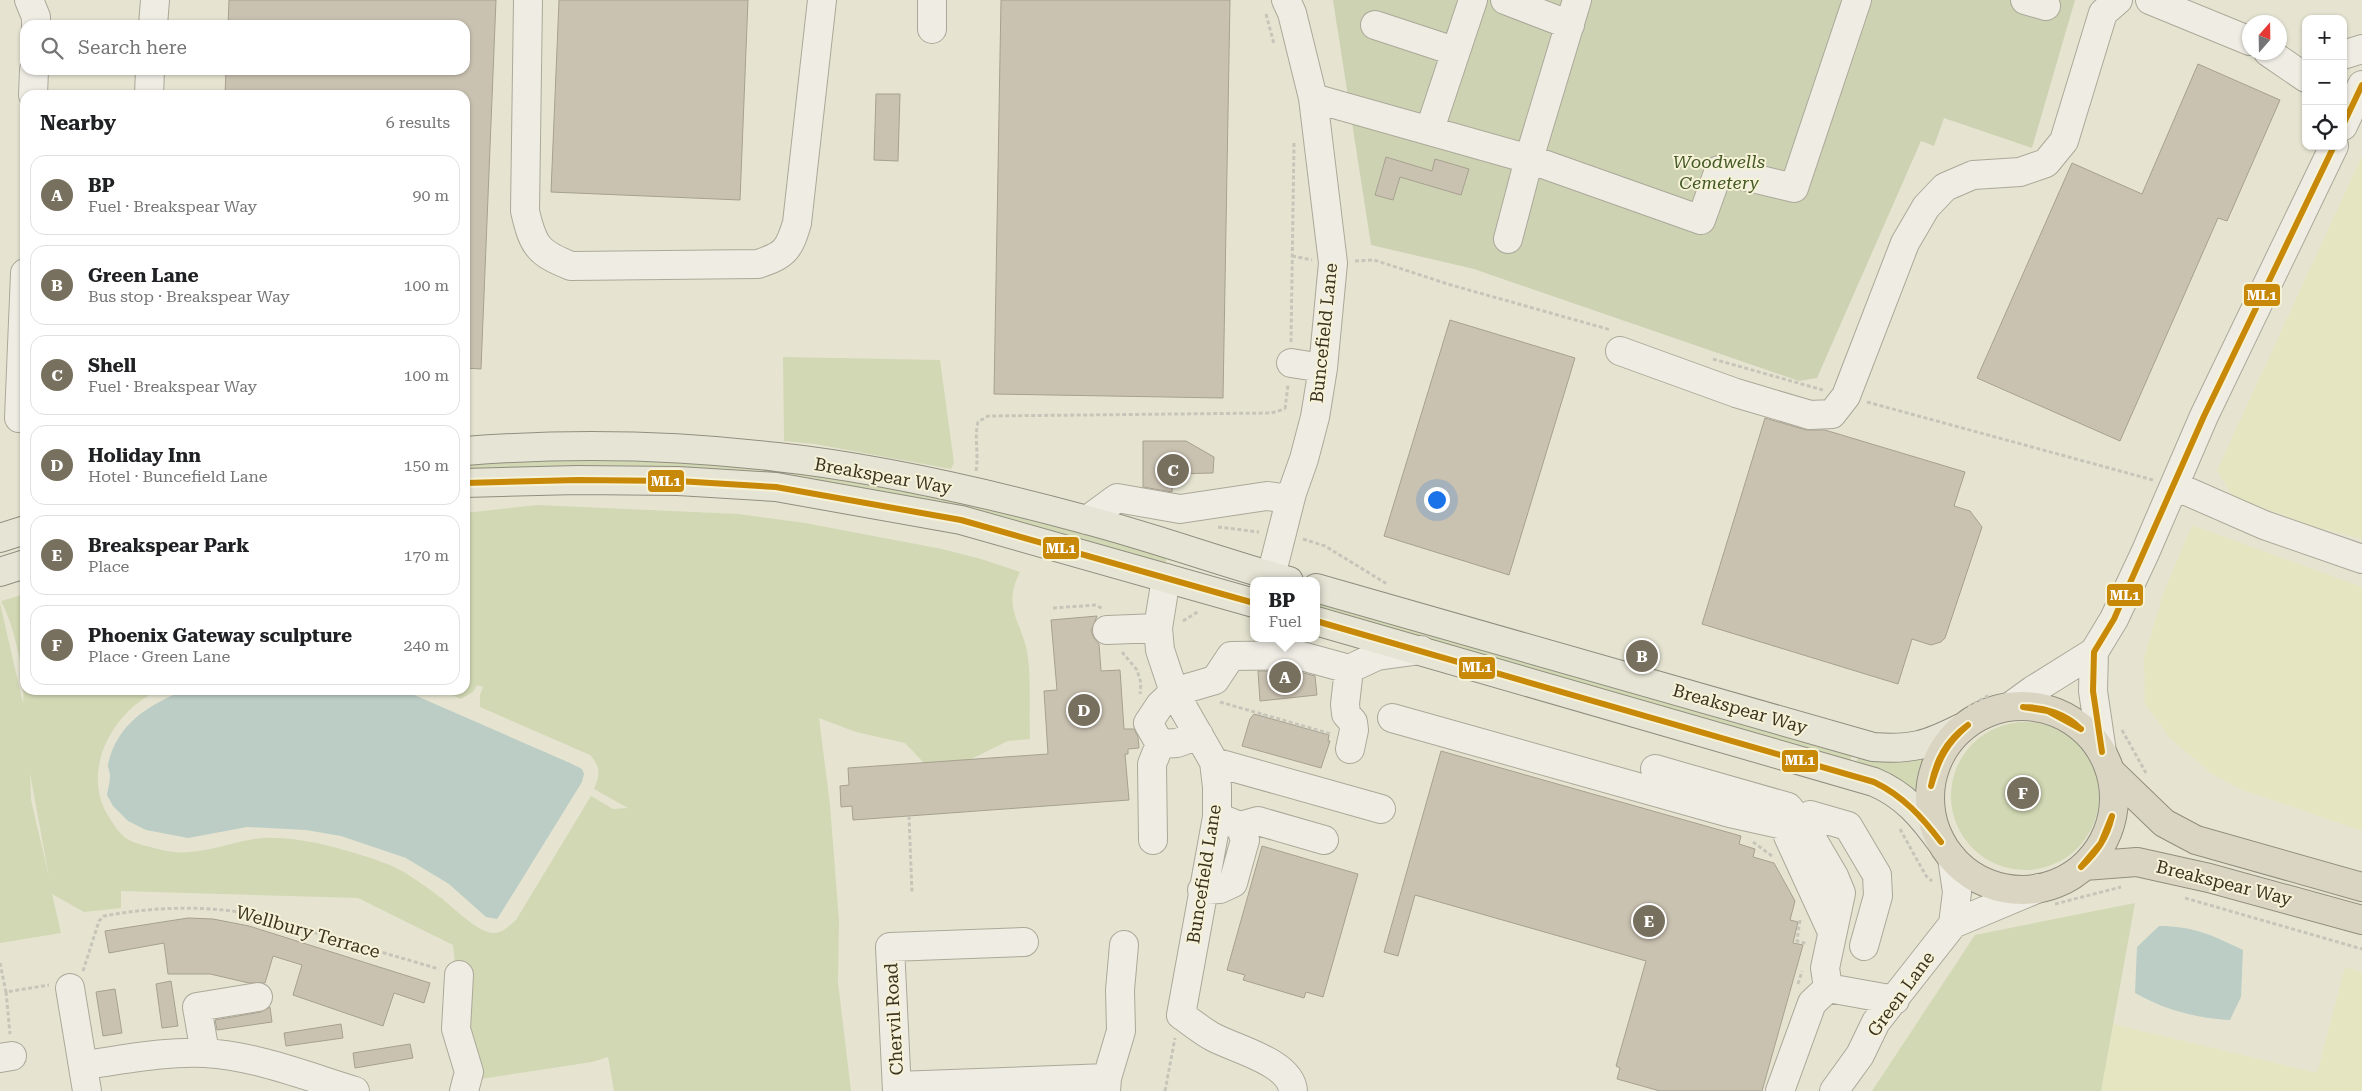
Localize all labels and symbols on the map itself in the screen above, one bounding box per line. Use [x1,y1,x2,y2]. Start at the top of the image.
north arrow [2242,15,2287,60]
park label: Woodwells Cemetery [1673,151,1765,193]
street label: Buncefield Lane [1306,262,1341,404]
line badge: ML1 [2243,283,2281,307]
text: ML1 [2247,287,2277,303]
pin: C [1157,451,1189,489]
street label: Breakspear Way [813,453,954,498]
line badge: ML1 [647,469,685,493]
text: ML1 [651,473,681,489]
your location [1424,487,1450,513]
line badge: ML1 [1042,536,1080,560]
text: ML1 [1046,540,1076,556]
line badge: ML1 [2106,583,2144,607]
text: ML1 [2110,587,2140,603]
pin: B [1626,637,1658,675]
line badge: ML1 [1458,656,1496,680]
pin: A [1269,658,1301,696]
text: ML1 [1462,659,1492,675]
street label: Breakspear Way [1670,679,1810,738]
pin: D [1068,691,1100,729]
line badge: ML1 [1781,749,1819,773]
text: ML1 [1785,752,1815,768]
pin: F [2007,774,2039,812]
street label: Buncefield Lane [1182,803,1225,945]
street label: Breakspear Way [2154,855,2295,910]
street label: Wellbury Terrace [234,901,383,962]
pin: E [1633,902,1665,940]
street label: Green Lane [1863,947,1939,1040]
street label: Chervil Road [880,962,907,1076]

